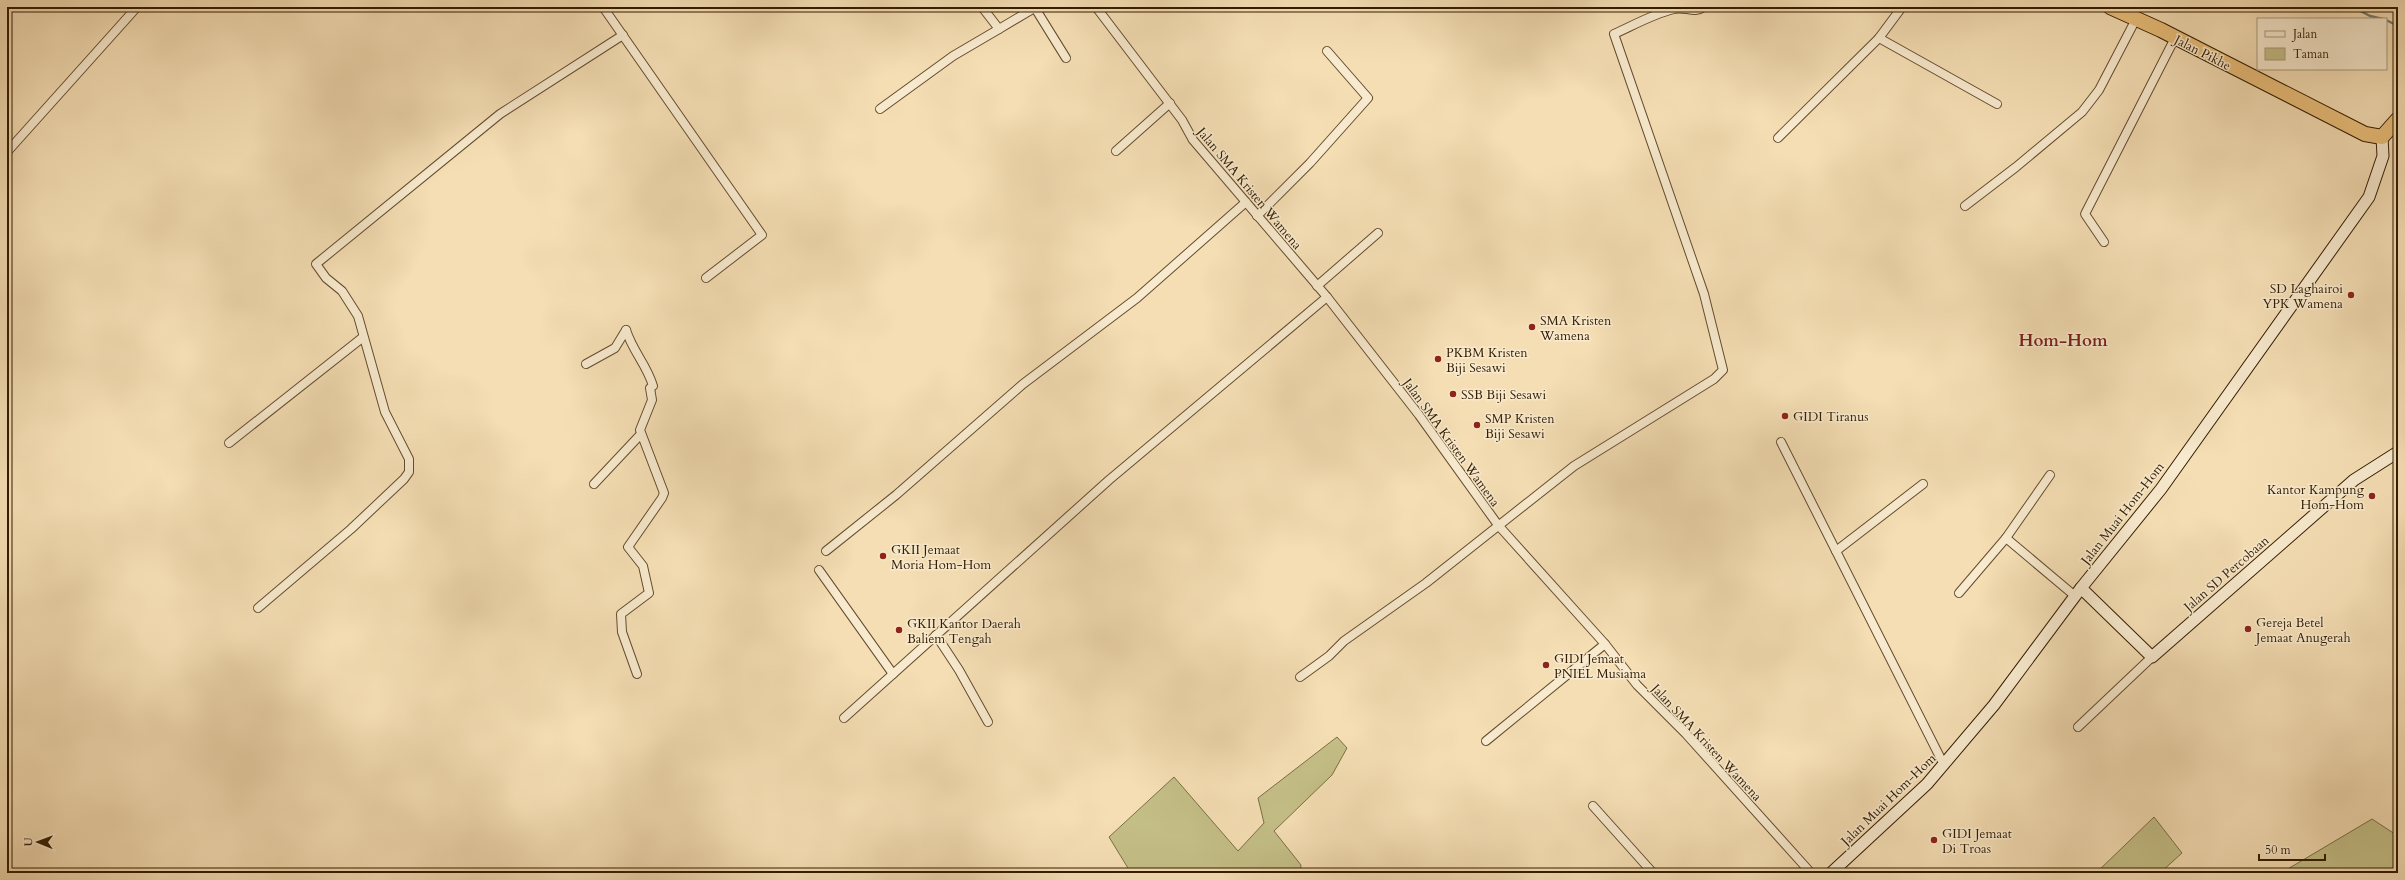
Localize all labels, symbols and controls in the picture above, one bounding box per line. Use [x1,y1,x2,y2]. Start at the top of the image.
legend [2257,18,2387,70]
text: Jalan [2291,26,2317,42]
street label: Jalan Pikhe [2169,30,2234,75]
text: Taman [2293,46,2329,62]
street label: Jalan SMA Kristen Wamena [1191,122,1306,254]
place label: SD Laghairoi YPK Wamena [2263,280,2343,313]
marker: SD Laghairoi YPK Wamena [2346,290,2356,300]
place label: SMA Kristen Wamena [1539,312,1612,345]
marker: SMA Kristen Wamena [1527,322,1537,332]
district label: Hom-Hom [2018,329,2108,352]
place label: PKBM Kristen Biji Sesawi [1446,344,1528,377]
marker: PKBM Kristen Biji Sesawi [1433,354,1443,364]
street label: Jalan SMA Kristen Wamena [1397,373,1504,511]
place label: SSB Biji Sesawi [1461,386,1546,404]
marker: SSB Biji Sesawi [1448,389,1458,399]
place label: GIDI Tiranus [1793,408,1869,426]
place label: SMP Kristen Biji Sesawi [1485,410,1555,443]
marker: GIDI Tiranus [1780,411,1790,421]
marker: SMP Kristen Biji Sesawi [1472,420,1482,430]
street label: Jalan Muai Hom-Hom [2076,459,2169,570]
place label: Kantor Kampung Hom-Hom [2267,481,2365,514]
marker: Kantor Kampung Hom-Hom [2367,491,2377,501]
street label: Jalan SD Percobaan [2179,531,2274,617]
place label: GKII Jemaat Moria Hom-Hom [891,541,991,574]
marker: GKII Jemaat Moria Hom-Hom [878,551,888,561]
place label: Gereja Betel Jemaat Anugerah [2254,614,2351,647]
place label: GKII Kantor Daerah Baliem Tengah [907,615,1021,648]
marker: Gereja Betel Jemaat Anugerah [2243,624,2253,634]
marker: GKII Kantor Daerah Baliem Tengah [894,625,904,635]
place label: GIDI Jemaat PNIEL Musiama [1554,650,1647,683]
marker: GIDI Jemaat PNIEL Musiama [1541,660,1551,670]
street label: Jalan SMA Kristen Wamena [1646,679,1766,806]
street label: Jalan Muai Hom-Hom [1836,750,1940,851]
north arrow [18,822,58,862]
place label: GIDI Jemaat Di Troas [1942,825,2012,858]
marker: GIDI Jemaat Di Troas [1929,835,1939,845]
scale bar [2259,836,2325,862]
text: U [21,837,36,846]
text: 50 m [2265,842,2292,858]

